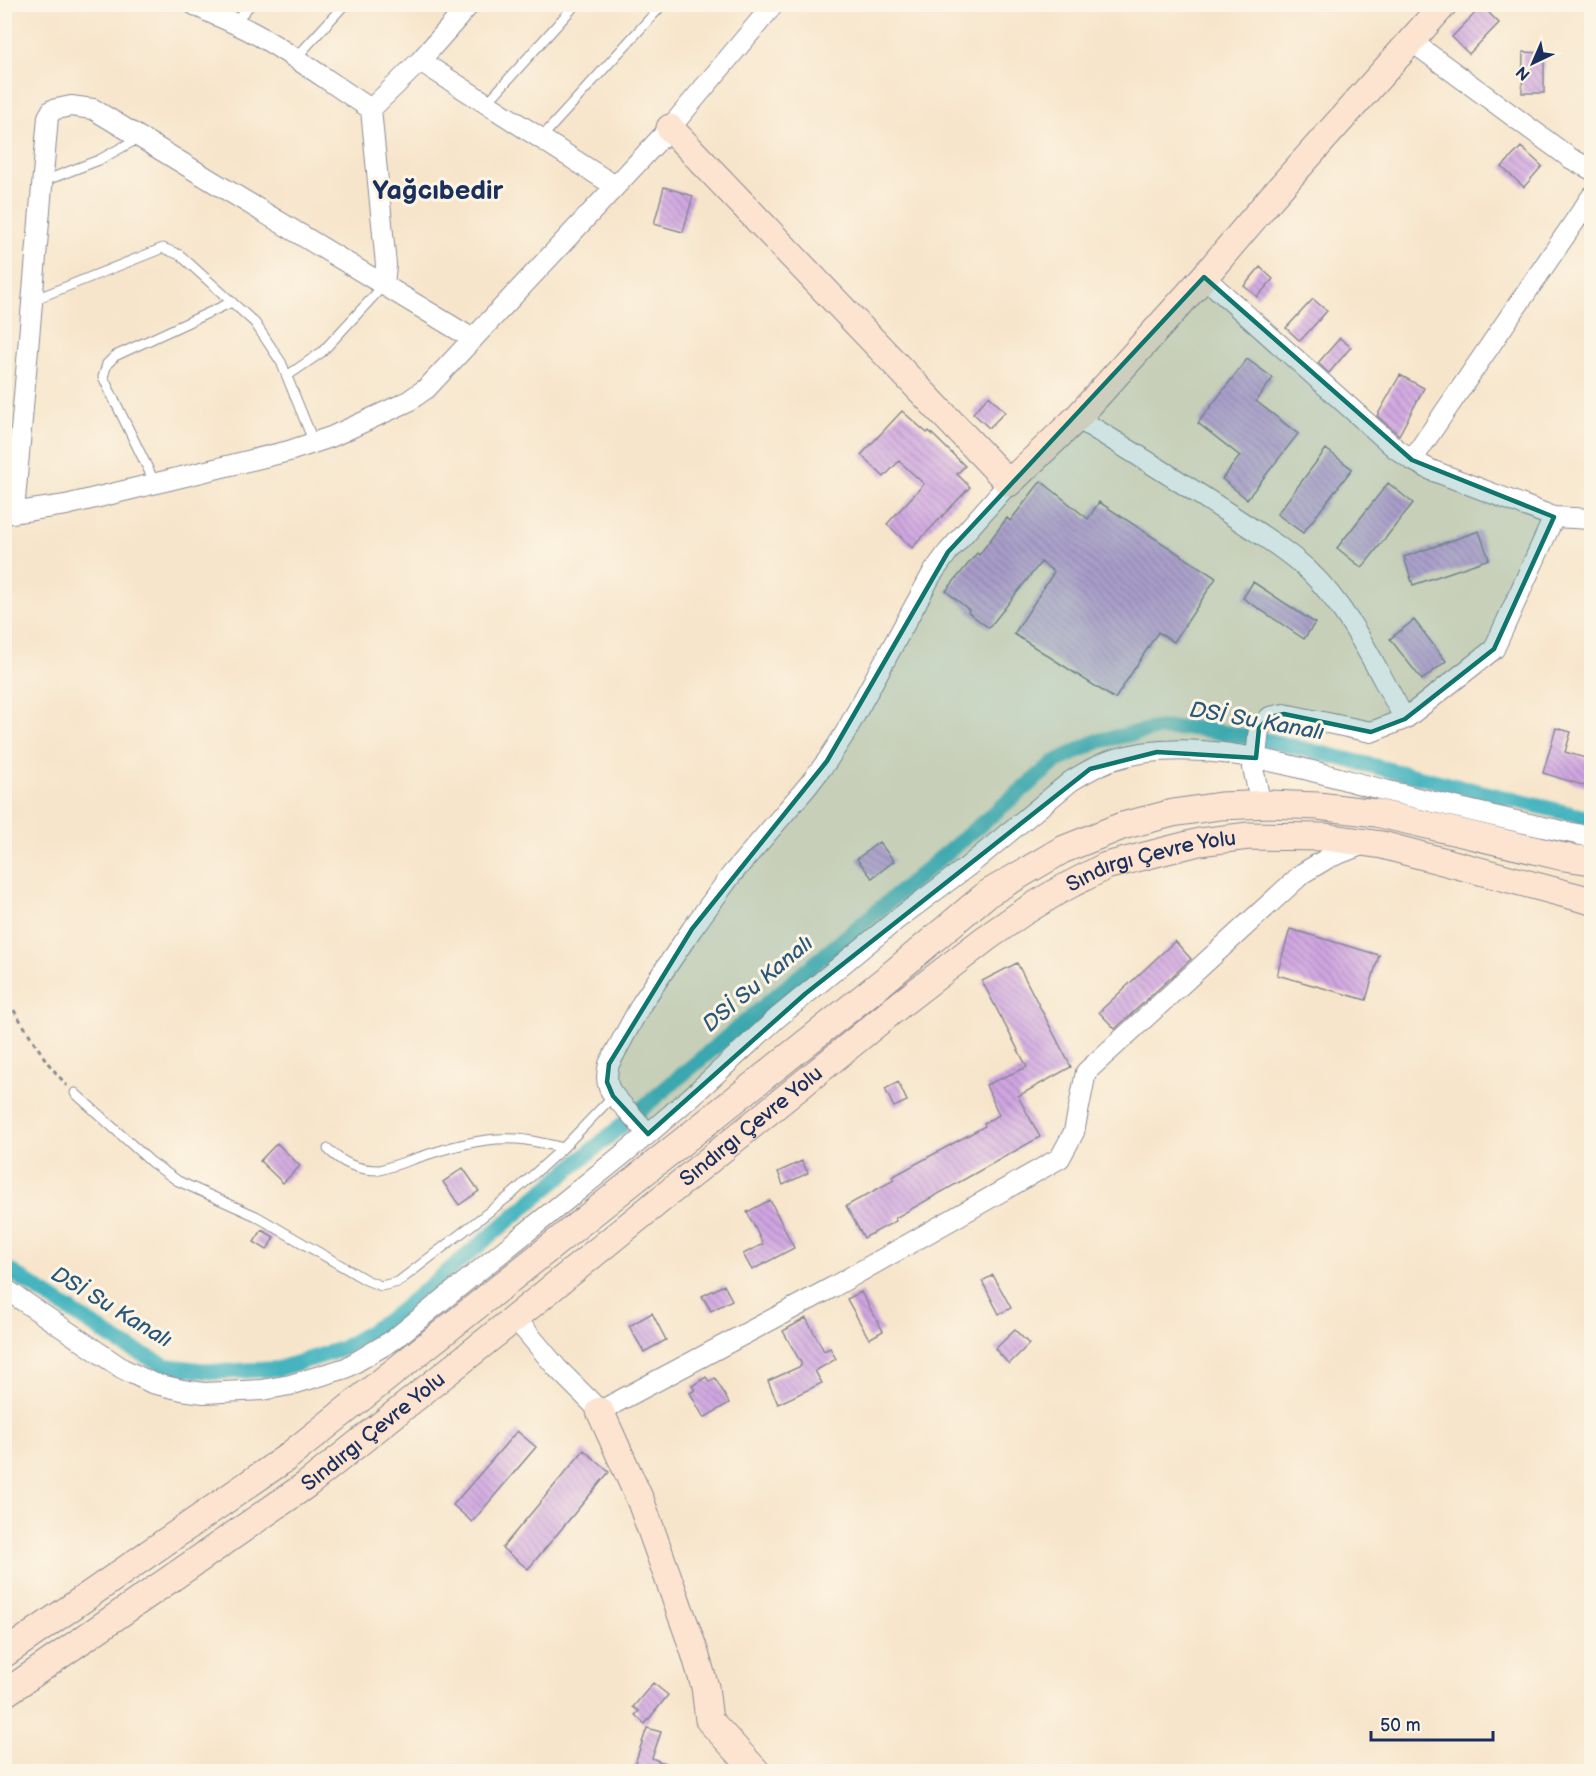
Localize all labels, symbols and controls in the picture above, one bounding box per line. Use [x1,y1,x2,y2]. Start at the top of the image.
north arrow [1503,33,1563,93]
text: N [1513,62,1535,84]
district label: Yağcıbedir [373,175,504,207]
water label: DSİ Su Kanalı [1187,696,1326,747]
street label: Sındırgı Çevre Yolu [1062,826,1237,898]
water label: DSİ Su Kanalı [697,930,819,1038]
street label: Sındırgı Çevre Yolu [675,1061,828,1192]
water label: DSİ Su Kanalı [46,1261,176,1354]
street label: Sındırgı Çevre Yolu [296,1367,450,1497]
scale bar [1371,1704,1492,1742]
text: 50 m [1380,1715,1421,1736]

